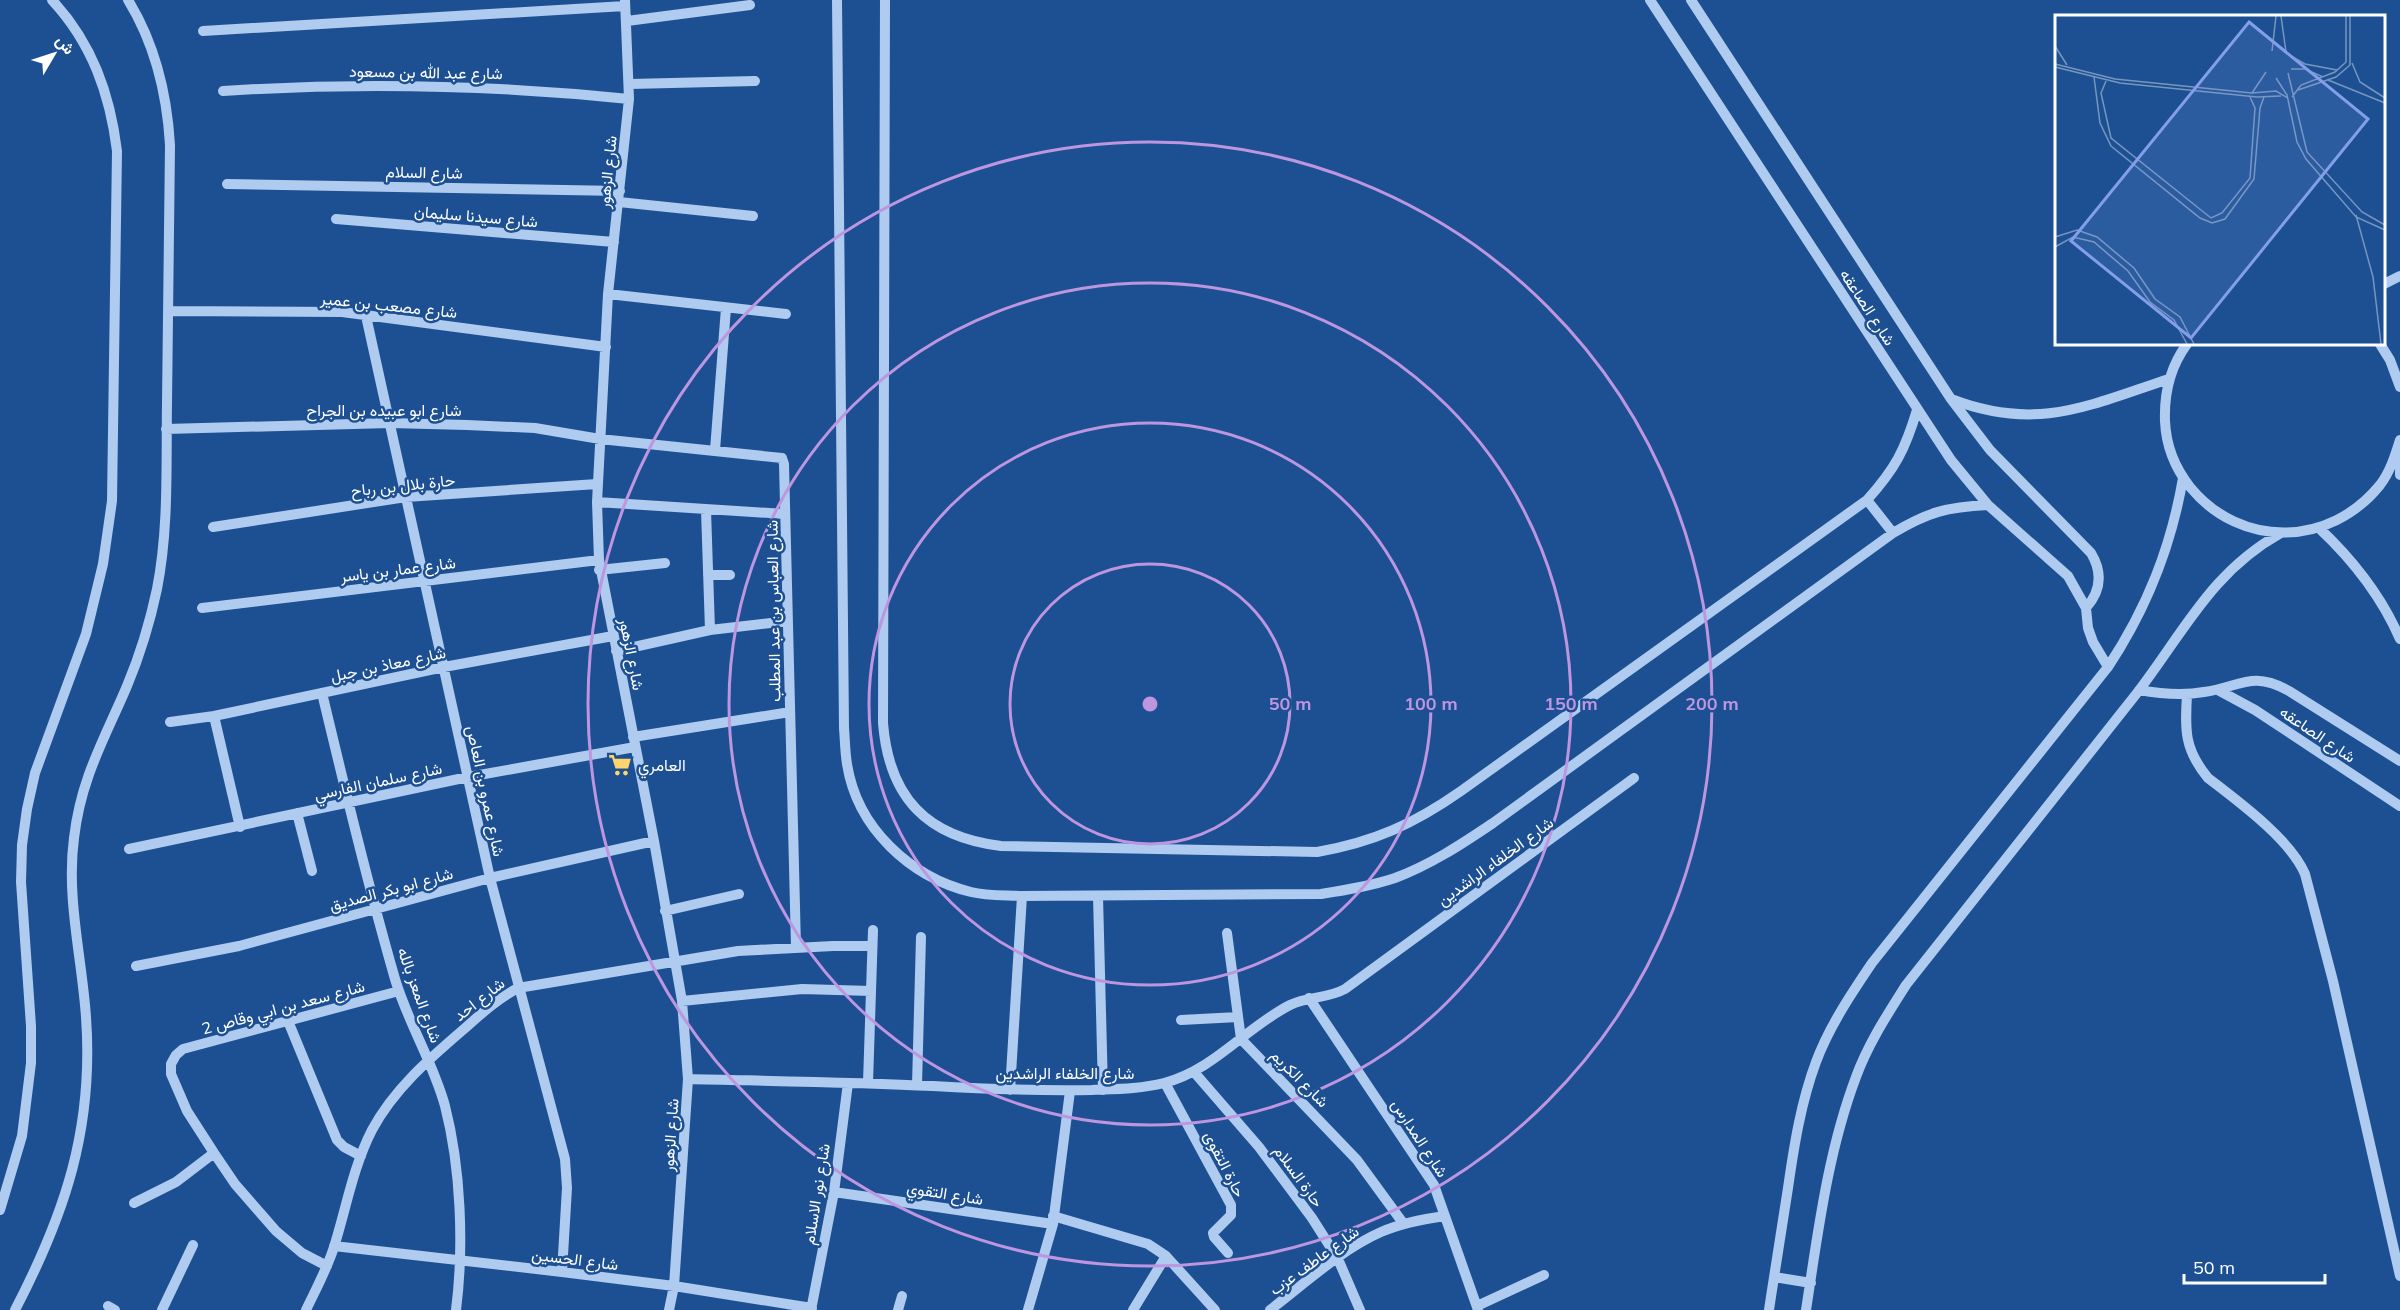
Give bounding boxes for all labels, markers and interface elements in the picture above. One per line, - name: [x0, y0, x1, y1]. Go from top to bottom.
- inset map: [2055, 15, 2385, 345]
- north arrow: [24, 24, 84, 84]
- text: ش: [52, 31, 79, 58]
- street label: شارع عبد الله بن مسعود: [349, 61, 503, 85]
- street label: شارع الزهور: [593, 134, 623, 211]
- street label: شارع السلام: [385, 161, 463, 185]
- street label: شارع سيدنا سليمان: [413, 201, 539, 233]
- street label: شارع الصاعقه: [1834, 265, 1900, 350]
- street label: شارع مصعب بن عمير: [318, 288, 458, 324]
- street label: شارع ابو عبيده بن الجراح: [306, 400, 462, 422]
- street label: حارة بلال بن رباح: [350, 470, 457, 502]
- street label: شارع العباس بن عبد المطلب: [761, 520, 787, 702]
- street label: شارع عمار بن ياسر: [338, 552, 457, 588]
- street label: شارع الزهور: [613, 615, 649, 692]
- street label: شارع معاذ بن جبل: [328, 642, 448, 688]
- text: 50 m: [1269, 692, 1311, 715]
- text: 100 m: [1404, 692, 1458, 715]
- text: 150 m: [1544, 692, 1598, 715]
- text: 200 m: [1685, 692, 1739, 715]
- centre of rings: [1140, 694, 1160, 714]
- street label: شارع الصاعقه: [2275, 701, 2360, 768]
- street label: شارع عمرو بن العاص: [460, 724, 510, 859]
- supermarket icon: العامري: [607, 752, 633, 778]
- place label: العامري: [638, 755, 686, 779]
- street label: شارع سلمان الفارسي: [312, 758, 445, 808]
- street label: شارع الخلفاء الراشدين: [1433, 812, 1558, 911]
- street label: شارع ابو بكر الصديق: [327, 863, 456, 917]
- street label: شارع المعز بالله: [392, 944, 447, 1046]
- street label: شارع احد: [449, 973, 510, 1027]
- street label: شارع سعد بن ابي وقاص 2: [199, 976, 368, 1042]
- street label: شارع الكريم: [1265, 1045, 1333, 1113]
- street label: شارع الخلفاء الراشدين: [996, 1063, 1134, 1085]
- street label: شارع المدارس: [1386, 1095, 1453, 1182]
- street label: شارع الزهور: [657, 1098, 685, 1173]
- street label: حارة التقوى: [1199, 1128, 1250, 1201]
- street label: حارة السلام: [1269, 1141, 1328, 1212]
- street label: شارع نور الاسلام: [798, 1142, 836, 1246]
- street label: شارع التقوي: [905, 1177, 985, 1213]
- street label: شارع عاطف عزب: [1265, 1221, 1364, 1301]
- street label: شارع الحسين: [530, 1244, 619, 1276]
- scale bar: [2184, 1247, 2325, 1285]
- text: 50 m: [2193, 1256, 2235, 1279]

